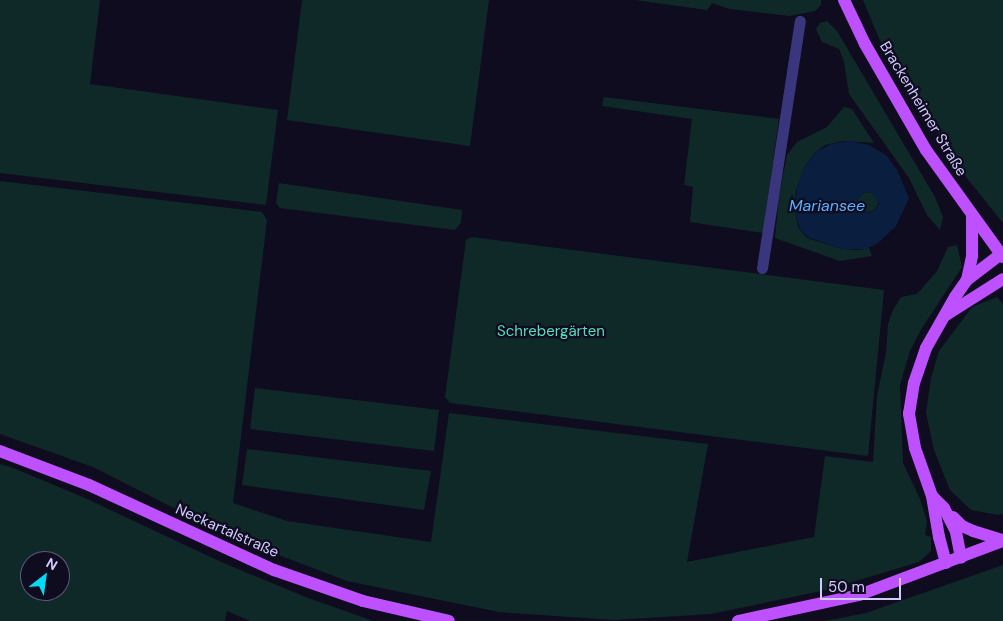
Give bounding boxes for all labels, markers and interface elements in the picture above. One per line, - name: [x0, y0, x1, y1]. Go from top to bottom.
- street label: Brackenheimer Straße: [876, 38, 970, 180]
- water label: Mariansee: [789, 196, 865, 216]
- park label: Schrebergärten: [497, 323, 605, 341]
- street label: Neckartalstraße: [173, 500, 281, 562]
- north arrow: [20, 551, 70, 601]
- text: N: [43, 554, 61, 574]
- scale bar: [823, 568, 904, 600]
- text: 50 m: [828, 577, 865, 597]

